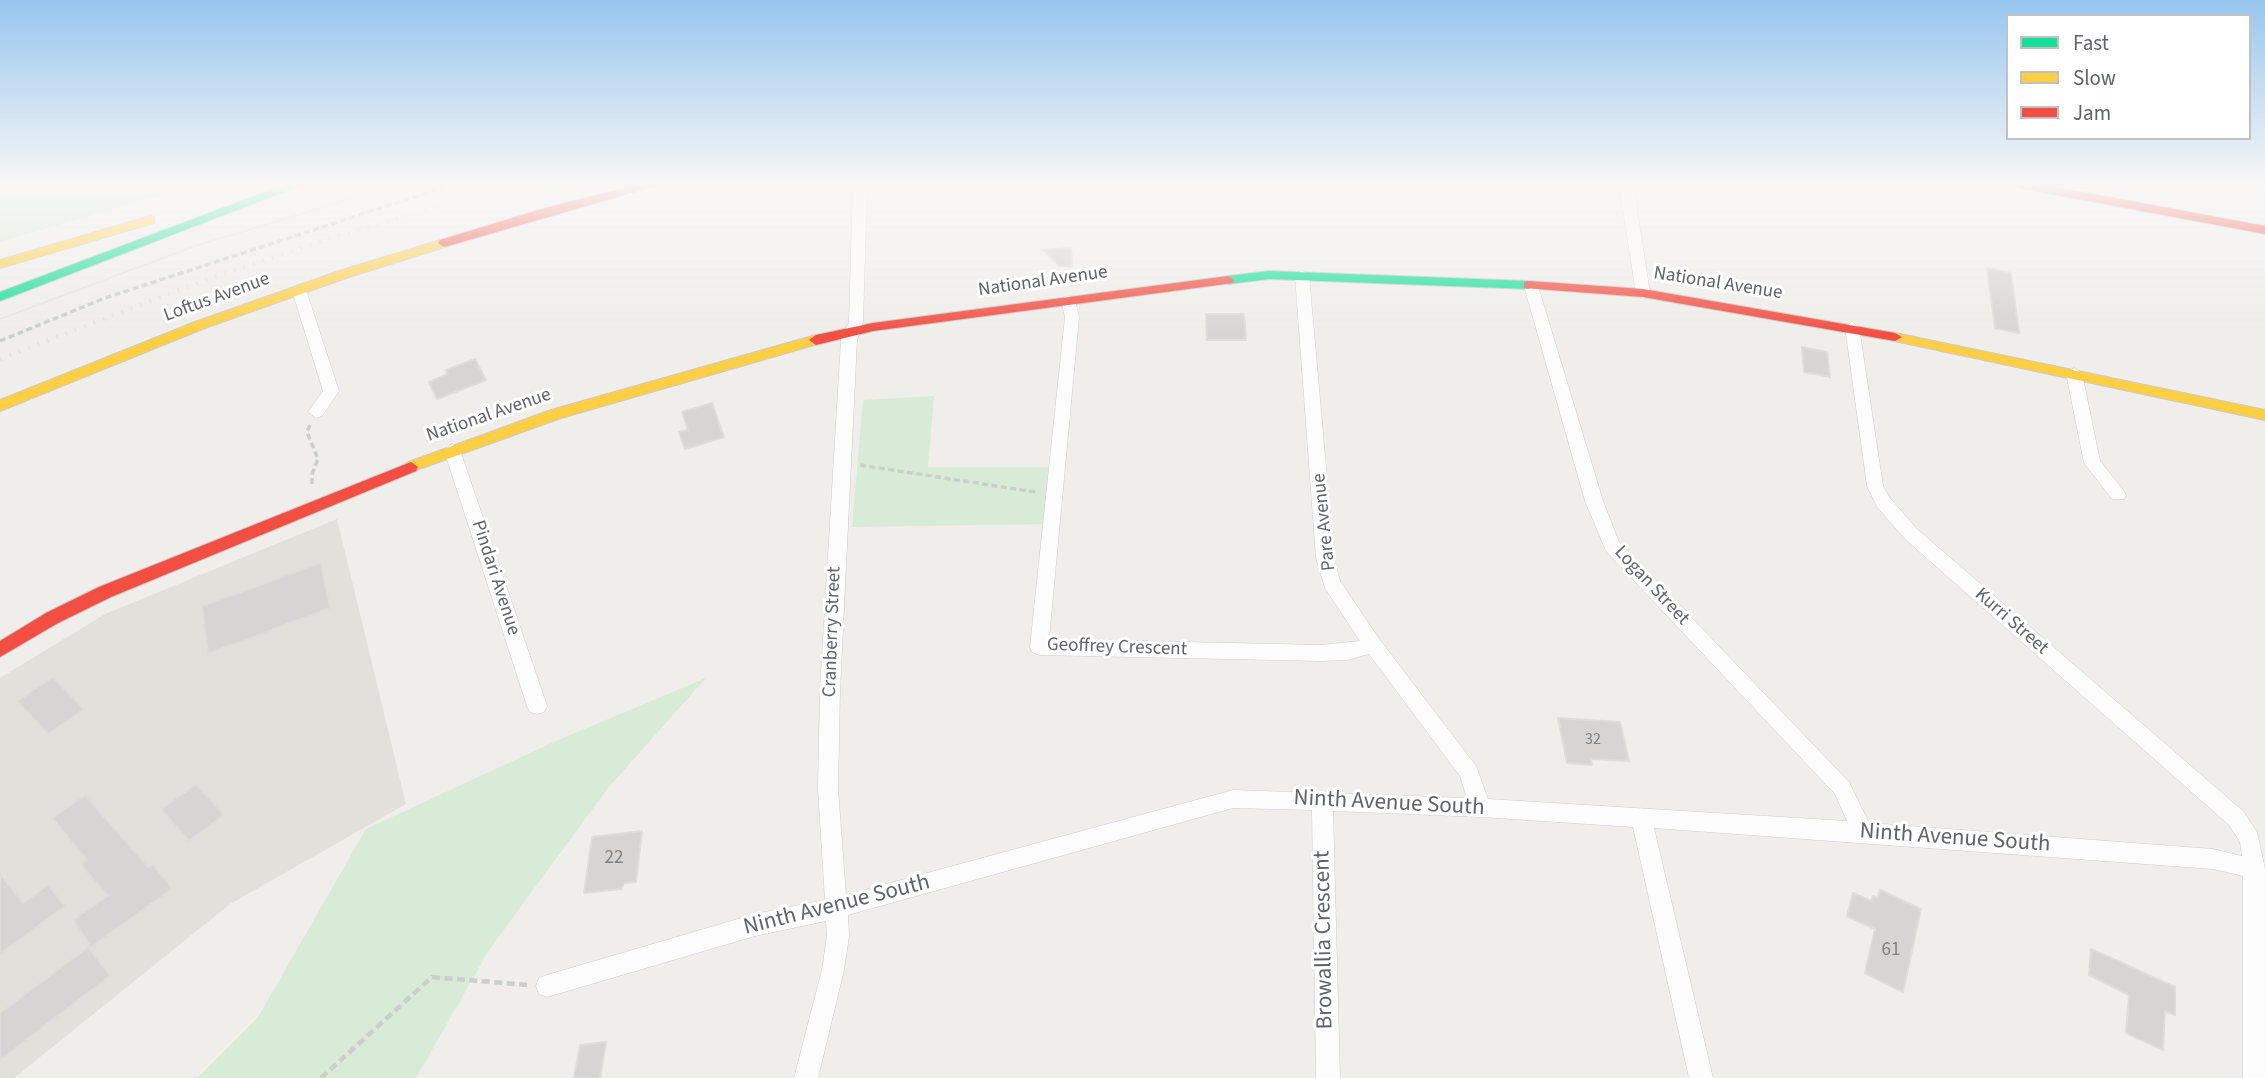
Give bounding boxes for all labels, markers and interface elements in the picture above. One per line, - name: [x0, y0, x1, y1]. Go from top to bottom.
- legend: [2006, 14, 2251, 140]
- text: Fast: [2073, 28, 2109, 58]
- text: Slow: [2073, 63, 2116, 93]
- text: Jam: [2073, 98, 2111, 128]
- street label: National Avenue: [977, 262, 1109, 302]
- street label: National Avenue: [1652, 263, 1784, 305]
- street label: Loftus Avenue: [161, 268, 273, 328]
- street label: National Avenue: [424, 384, 554, 448]
- street label: Pare Avenue: [1309, 472, 1341, 572]
- street label: Pindari Avenue: [466, 518, 524, 638]
- street label: Logan Street: [1609, 542, 1693, 630]
- street label: Cranberry Street: [819, 566, 847, 698]
- street label: Kurri Street: [1969, 584, 2053, 660]
- street label: Geoffrey Crescent: [1047, 634, 1187, 662]
- house number: 32: [1585, 730, 1601, 750]
- street label: Ninth Avenue South: [1293, 785, 1485, 823]
- street label: Ninth Avenue South: [1859, 819, 2051, 859]
- house number: 22: [605, 848, 623, 870]
- street label: Browallia Crescent: [1310, 850, 1340, 1030]
- street label: Ninth Avenue South: [741, 870, 933, 942]
- house number: 61: [1882, 940, 1900, 962]

